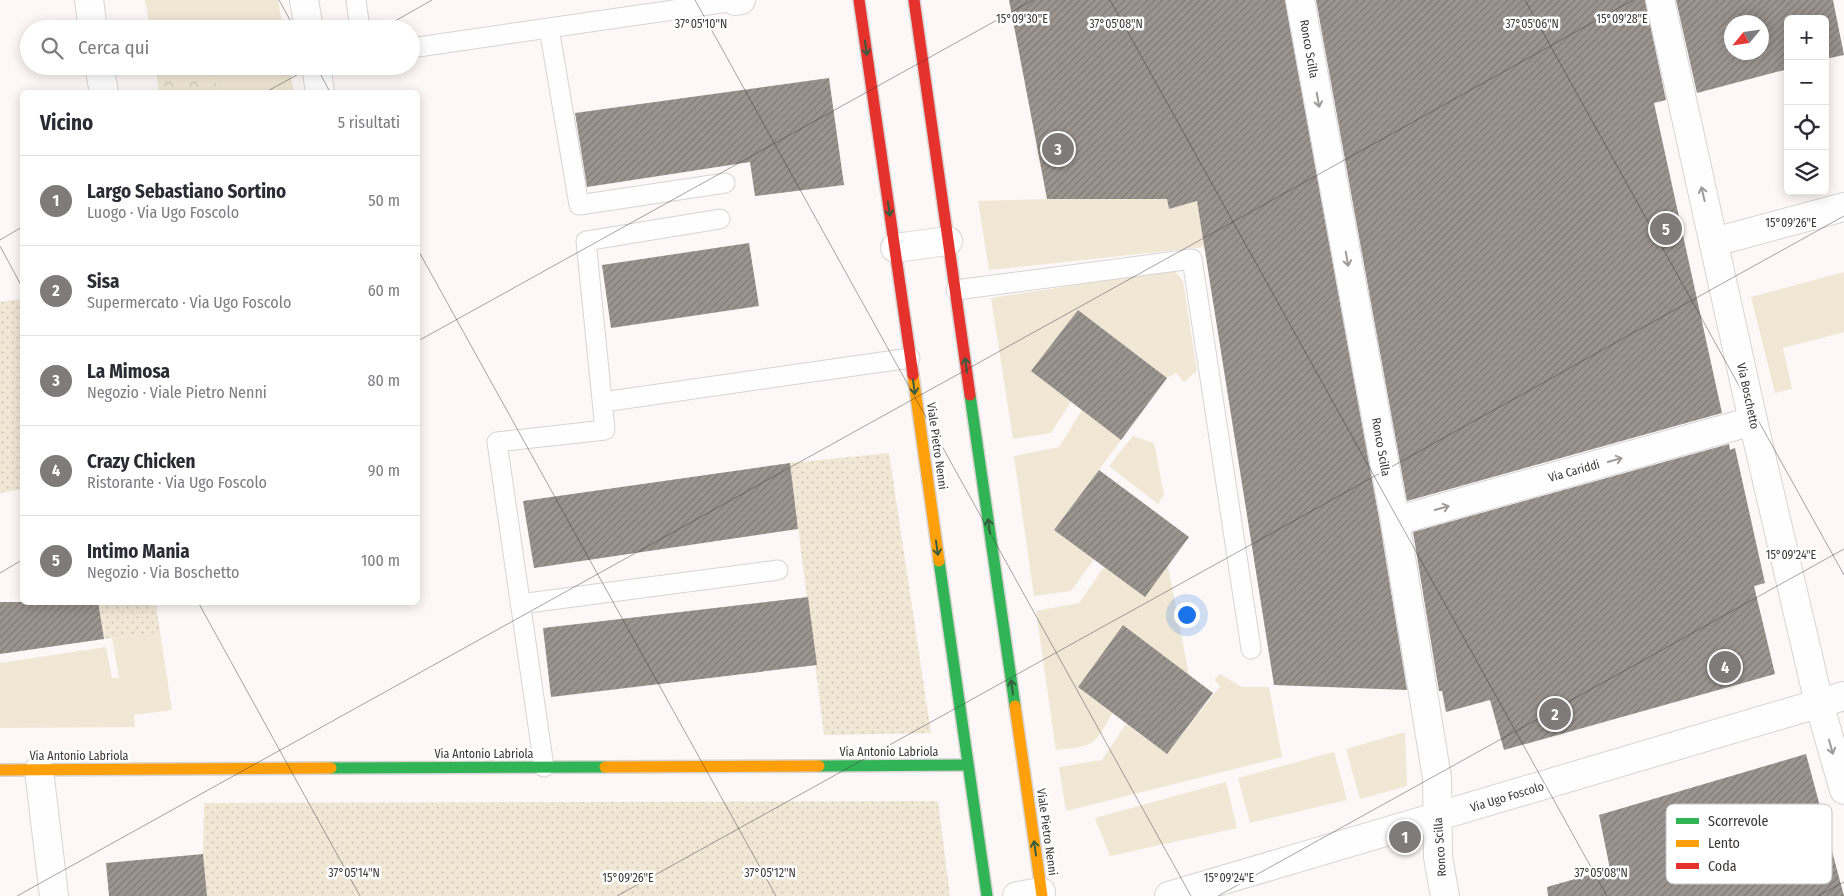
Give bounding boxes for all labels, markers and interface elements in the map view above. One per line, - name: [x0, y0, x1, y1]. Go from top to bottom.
- text: 15°09'30"E: [996, 12, 1048, 26]
- text: 15°09'28"E: [1596, 12, 1648, 26]
- north arrow: [1724, 15, 1769, 60]
- map controls: [1784, 15, 1829, 195]
- button: +: [1784, 15, 1829, 60]
- text: 37°05'10"N: [675, 17, 727, 31]
- text: 37°05'08"N: [1089, 17, 1143, 31]
- text: 37°05'06"N: [1505, 17, 1559, 31]
- street label: Ronco Scilla: [1297, 19, 1321, 80]
- search box: [20, 20, 420, 75]
- icon: search: [38, 34, 66, 62]
- text: Cerca qui: [78, 36, 149, 59]
- one-way arrow: [861, 40, 871, 56]
- button: −: [1784, 60, 1829, 105]
- one-way arrow: [1314, 91, 1324, 107]
- button: locate: [1784, 105, 1829, 150]
- text: Vicino: [40, 110, 93, 136]
- text: 5 risultati: [338, 113, 400, 132]
- pin: 3: [1042, 130, 1074, 168]
- button: layers: [1784, 150, 1829, 195]
- text: Largo Sebastiano Sortino: [87, 180, 286, 203]
- one-way arrow: [1698, 187, 1708, 203]
- text: 1: [53, 191, 59, 210]
- text: 50 m: [368, 191, 400, 210]
- one-way arrow: [884, 201, 894, 217]
- text: Luogo · Via Ugo Foscolo: [87, 203, 239, 222]
- pin: 5: [1650, 210, 1682, 248]
- text: 15°09'26"E: [1765, 216, 1817, 230]
- one-way arrow: [1343, 251, 1353, 267]
- text: Sisa: [87, 270, 119, 293]
- text: 2: [52, 281, 60, 300]
- text: 60 m: [368, 281, 400, 300]
- text: Supermercato · Via Ugo Foscolo: [87, 293, 291, 312]
- one-way arrow: [961, 357, 971, 373]
- text: La Mimosa: [87, 360, 170, 383]
- street label: Via Boschetto: [1734, 362, 1762, 430]
- text: 3: [52, 371, 60, 390]
- text: 80 m: [368, 371, 400, 390]
- one-way arrow: [910, 379, 920, 395]
- text: Negozio · Viale Pietro Nenni: [87, 383, 267, 402]
- street label: Viale Pietro Nenni: [924, 402, 950, 490]
- street label: Ronco Scilla: [1369, 417, 1393, 478]
- text: Crazy Chicken: [87, 450, 195, 473]
- one-way arrow: [1607, 454, 1623, 464]
- street label: Via Cariddi: [1547, 457, 1601, 485]
- text: 4: [52, 461, 60, 480]
- text: 90 m: [368, 461, 400, 480]
- text: Ristorante · Via Ugo Foscolo: [87, 473, 267, 492]
- one-way arrow: [1433, 503, 1449, 513]
- one-way arrow: [984, 518, 994, 534]
- text: Intimo Mania: [87, 540, 190, 563]
- one-way arrow: [933, 540, 943, 556]
- text: 15°09'24"E: [1766, 548, 1817, 562]
- text: 5: [52, 551, 60, 570]
- text: 100 m: [361, 551, 400, 570]
- text: Negozio · Via Boschetto: [87, 563, 239, 582]
- your location: [1174, 602, 1200, 628]
- pin: 4: [1709, 648, 1741, 686]
- one-way arrow: [1007, 679, 1017, 695]
- pin: 2: [1539, 695, 1571, 733]
- one-way arrow: [1827, 738, 1837, 754]
- street label: Via Antonio Labriola: [839, 745, 939, 759]
- street label: Via Antonio Labriola: [434, 747, 534, 761]
- street label: Via Antonio Labriola: [29, 749, 129, 763]
- street label: Via Ugo Foscolo: [1468, 779, 1546, 815]
- street label: Viale Pietro Nenni: [1034, 788, 1060, 876]
- legend: [1666, 804, 1832, 884]
- text: Scorrevole: [1708, 813, 1768, 830]
- street label: Ronco Scilla: [1431, 817, 1449, 877]
- pin: 1: [1389, 818, 1421, 856]
- text: Lento: [1708, 835, 1740, 852]
- one-way arrow: [1030, 840, 1040, 856]
- text: Coda: [1708, 858, 1737, 875]
- text: 37°05'14"N: [328, 866, 380, 880]
- text: 37°05'12"N: [744, 866, 796, 880]
- text: 37°05'08"N: [1574, 866, 1628, 880]
- text: 15°09'26"E: [602, 871, 654, 885]
- text: 15°09'24"E: [1204, 871, 1255, 885]

